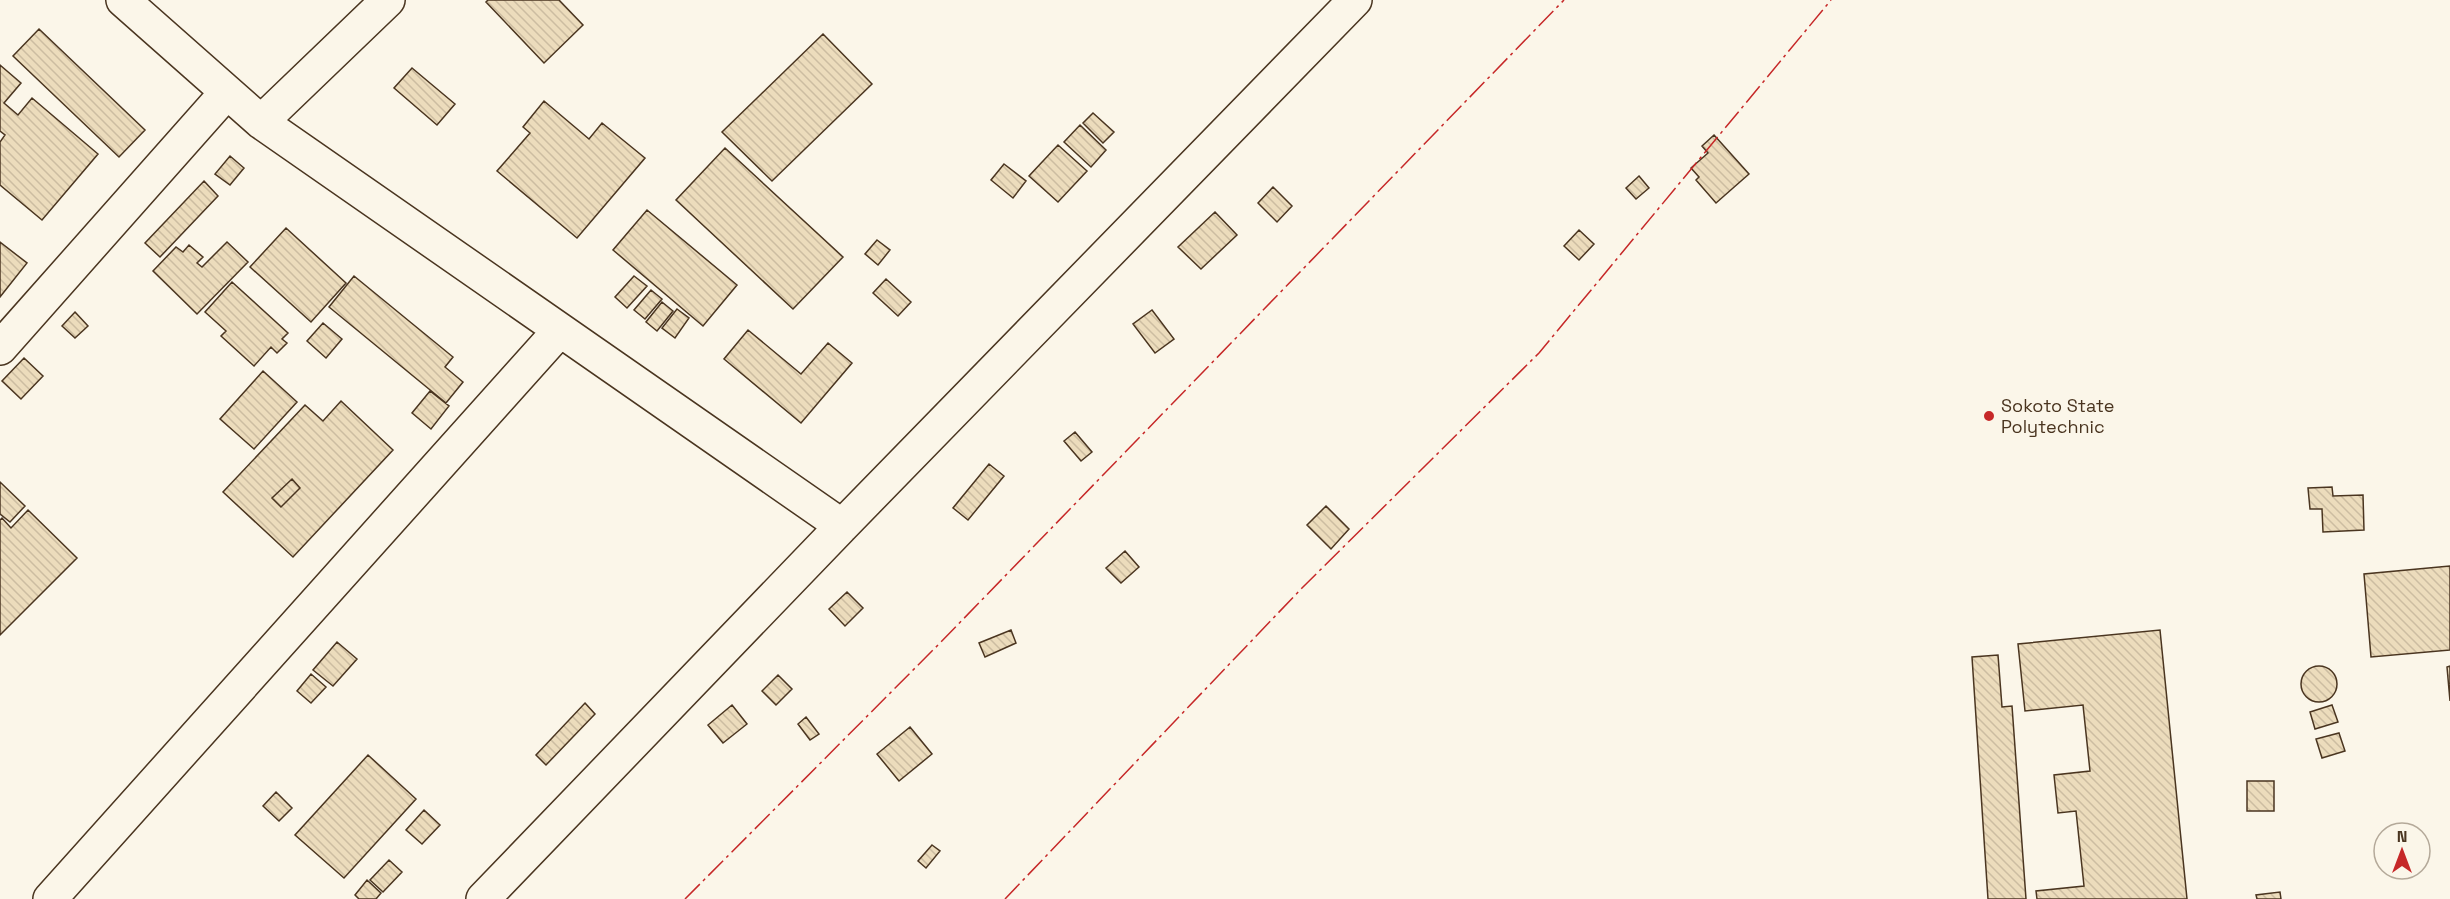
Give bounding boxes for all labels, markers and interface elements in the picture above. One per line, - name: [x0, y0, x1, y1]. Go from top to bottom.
- place label: Sokoto State Polytechnic: [2001, 394, 2114, 438]
- marker: Sokoto State Polytechnic: [1982, 409, 1996, 423]
- north arrow: [2372, 821, 2432, 881]
- text: N: [2397, 826, 2407, 847]

